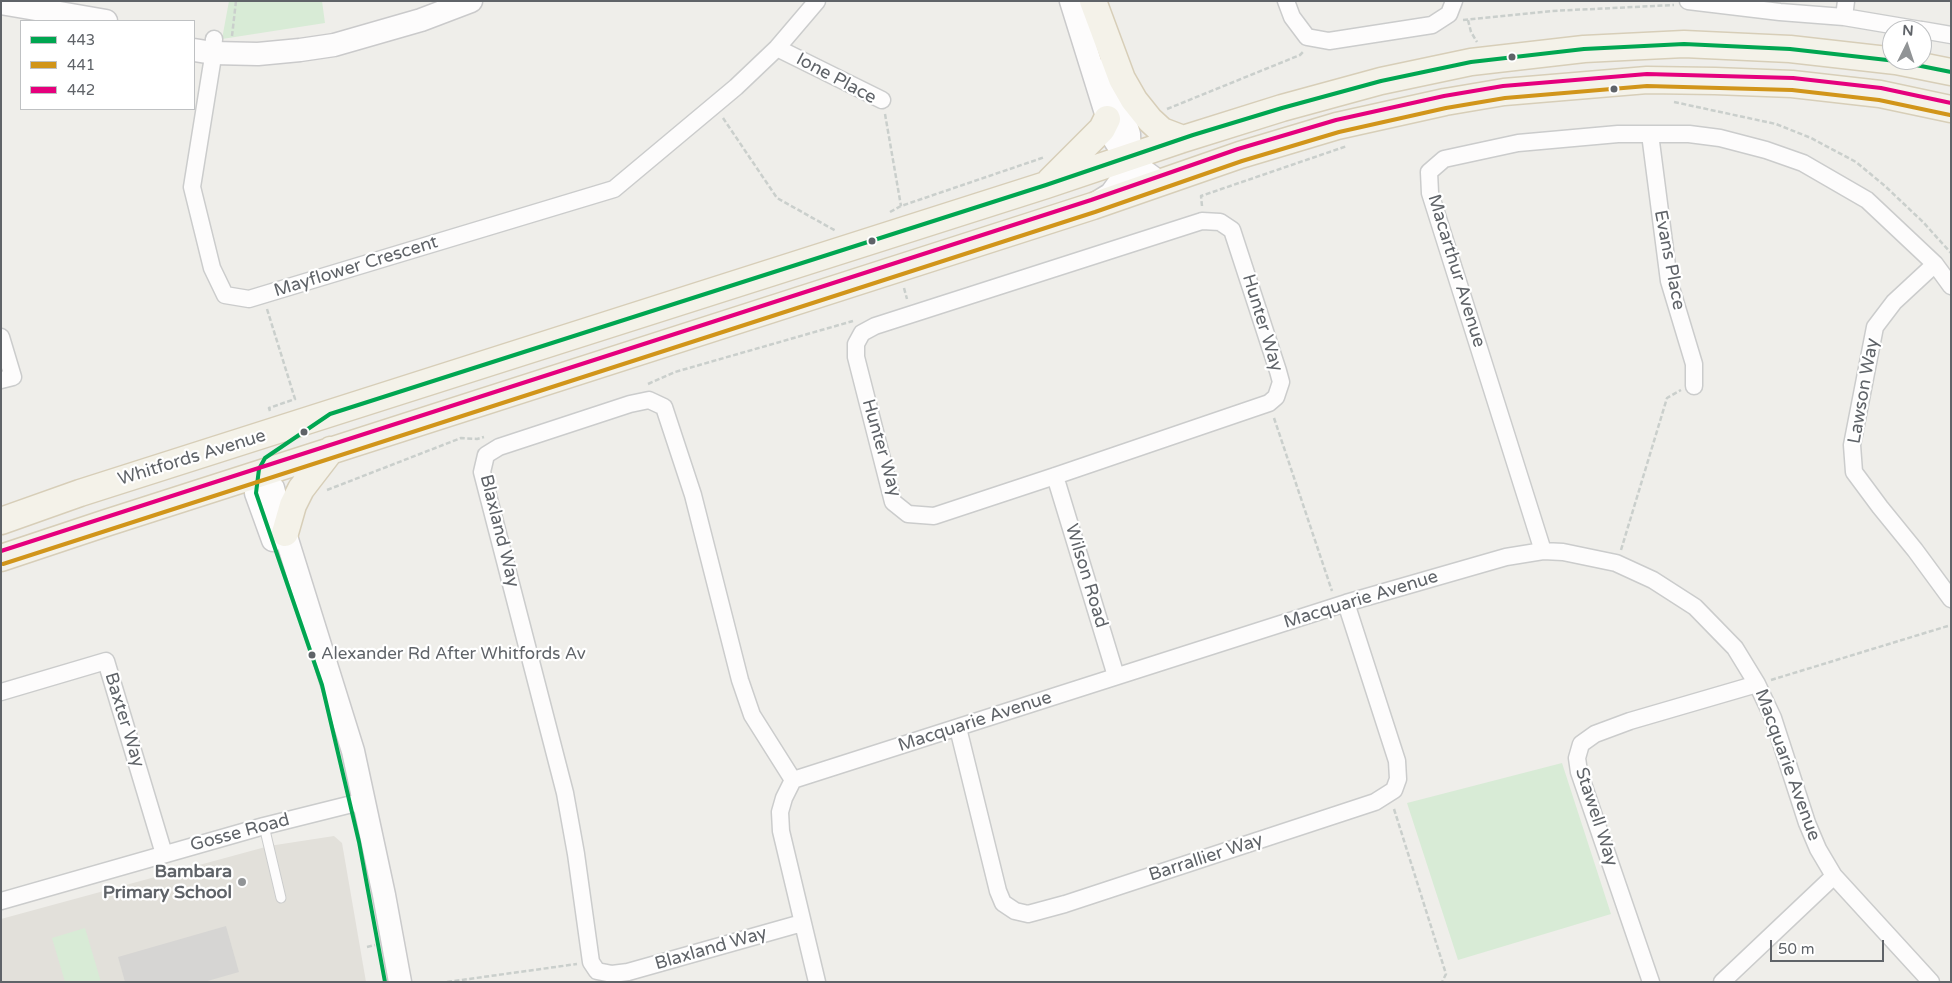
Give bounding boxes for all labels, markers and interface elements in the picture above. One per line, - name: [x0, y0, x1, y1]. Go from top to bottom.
- legend: [20, 20, 195, 110]
- north arrow: [1882, 20, 1932, 70]
- text: N: [1902, 22, 1914, 39]
- text: 443: [67, 31, 95, 49]
- street label: Ione Place: [792, 49, 880, 109]
- unlabelled marker: [1507, 52, 1517, 62]
- text: 441: [67, 56, 95, 74]
- text: 442: [67, 81, 95, 99]
- unlabelled marker: [1609, 84, 1619, 94]
- street label: Macarthur Avenue: [1422, 192, 1490, 350]
- street label: Evans Place: [1649, 208, 1689, 312]
- street label: Mayflower Crescent: [271, 232, 441, 302]
- unlabelled marker: [867, 236, 877, 246]
- street label: Hunter Way: [1237, 272, 1287, 374]
- street label: Lawson Way: [1844, 336, 1884, 446]
- street label: Hunter Way: [857, 397, 905, 499]
- street label: Whitfords Avenue: [115, 425, 269, 491]
- unlabelled marker: [299, 427, 309, 437]
- street label: Blaxland Way: [475, 472, 523, 590]
- street label: Wilson Road: [1060, 521, 1112, 631]
- street label: Macquarie Avenue: [1281, 566, 1441, 634]
- place label: Alexander Rd After Whitfords Av: [321, 645, 586, 665]
- marker: Alexander Rd After Whitfords Av: [307, 650, 317, 660]
- street label: Baxter Way: [99, 670, 149, 770]
- street label: Macquarie Avenue: [1749, 686, 1825, 844]
- street label: Macquarie Avenue: [896, 687, 1054, 757]
- street label: Stawell Way: [1570, 765, 1622, 869]
- street label: Gosse Road: [188, 809, 292, 857]
- street label: Barrallier Way: [1146, 829, 1266, 887]
- place label: Bambara Primary School: [103, 861, 232, 904]
- marker: Bambara Primary School: [236, 876, 248, 888]
- street label: Blaxland Way: [653, 923, 769, 975]
- scale bar: [1772, 930, 1886, 962]
- text: 50 m: [1778, 940, 1815, 958]

